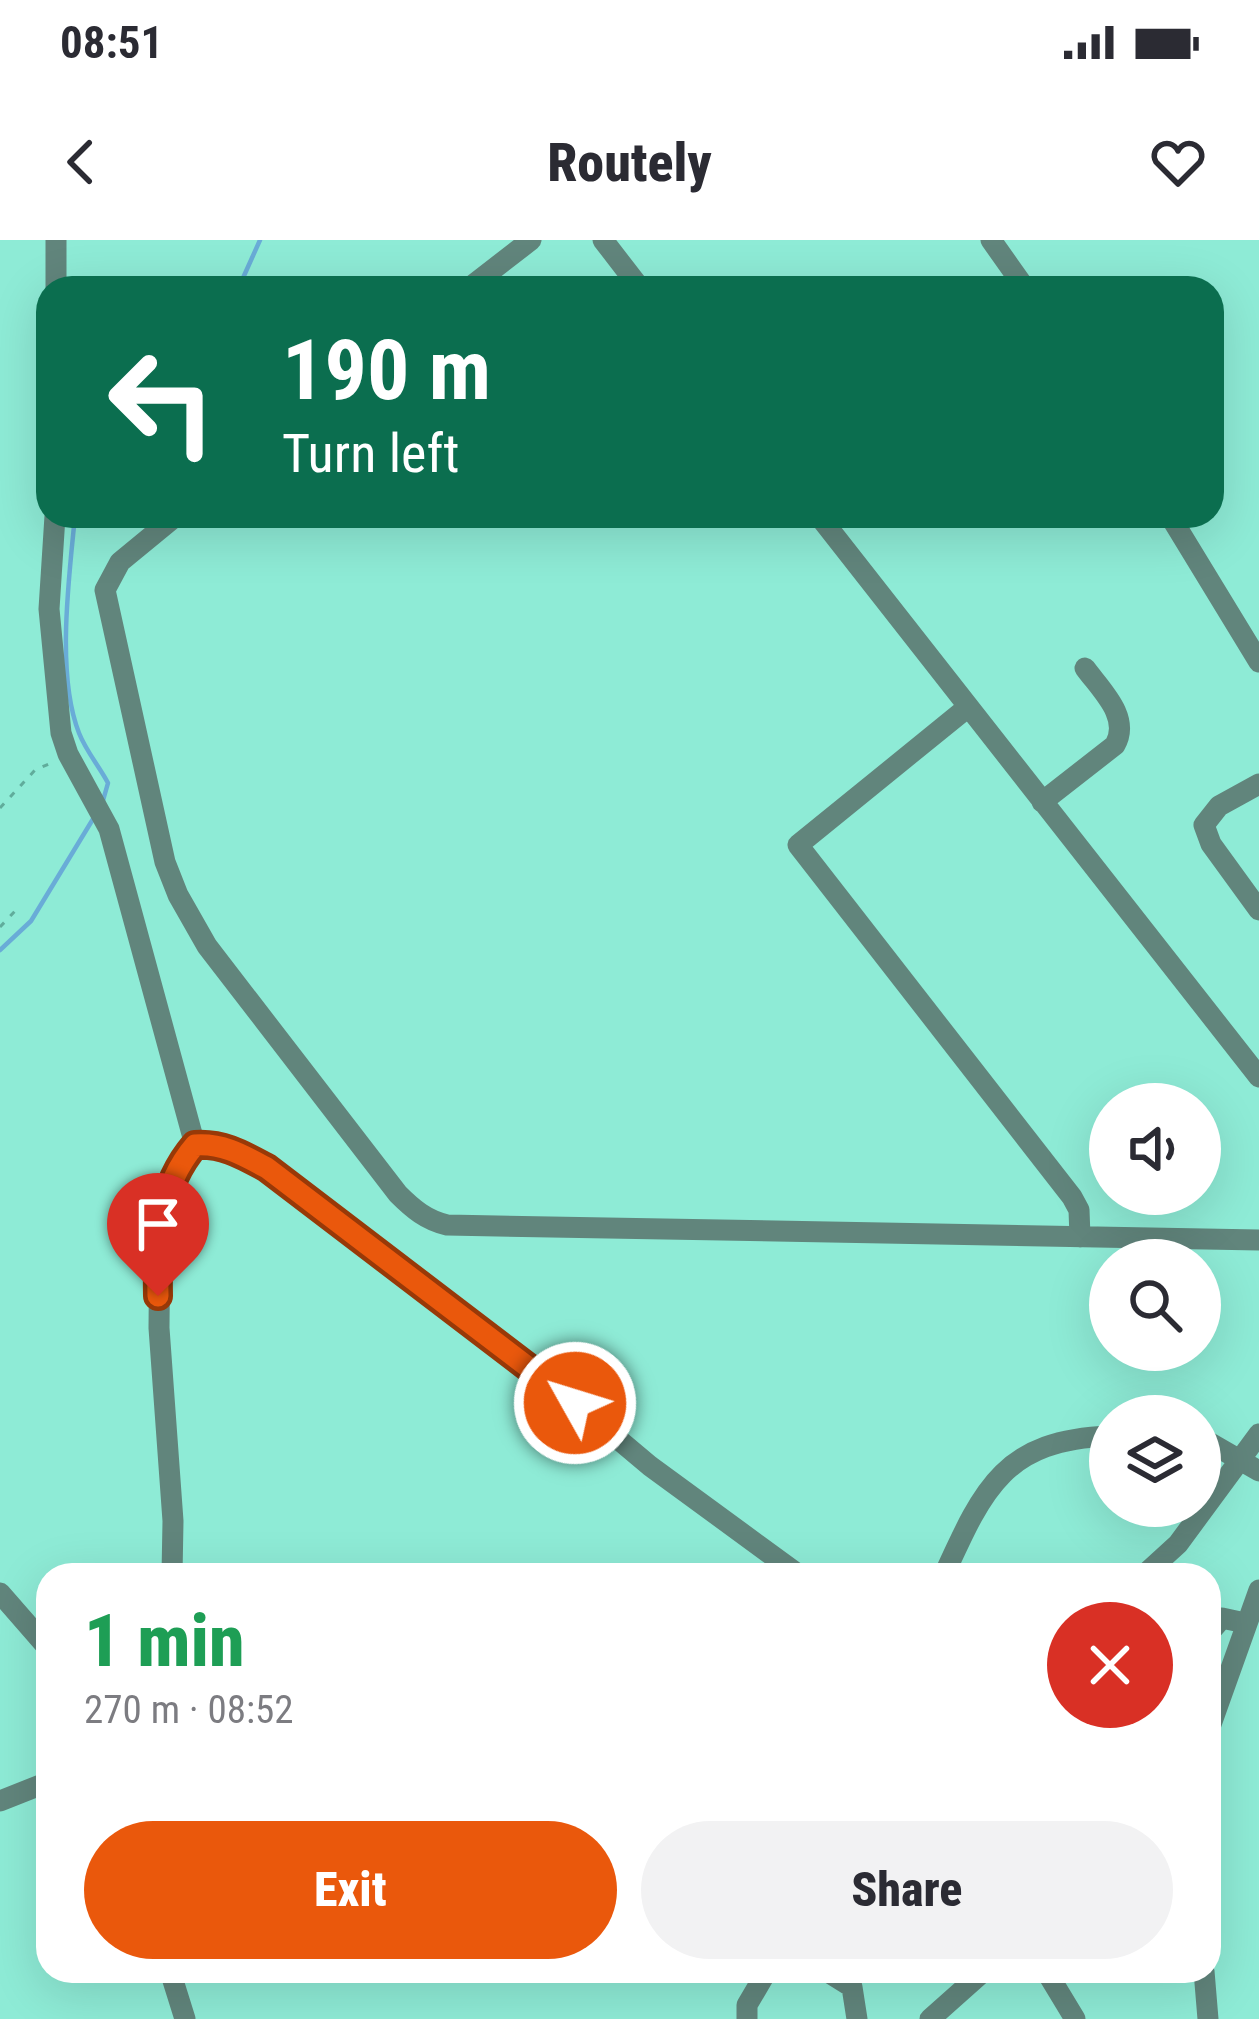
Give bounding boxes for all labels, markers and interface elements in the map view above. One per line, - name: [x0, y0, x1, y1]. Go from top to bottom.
- text: 08:51: [60, 16, 163, 69]
- icon: back: [48, 129, 114, 195]
- icon: heart: [1145, 129, 1211, 195]
- text: Routely: [547, 131, 712, 194]
- text: 190 m: [282, 321, 491, 420]
- icon: left: [84, 324, 240, 480]
- text: Turn left: [282, 422, 459, 485]
- map controls: [1089, 1083, 1221, 1527]
- button: sound: [1089, 1083, 1221, 1215]
- pin: [107, 1173, 209, 1296]
- icon: arrive: [125, 1191, 191, 1257]
- button: search: [1089, 1239, 1221, 1371]
- position arrow: [512, 1340, 638, 1466]
- button: layers: [1089, 1395, 1221, 1527]
- text: 1 min: [84, 1599, 245, 1684]
- button: close: [1047, 1602, 1173, 1728]
- text: 270 m · 08:52: [84, 1687, 294, 1733]
- button: Exit: [84, 1821, 617, 1959]
- button: Share: [641, 1821, 1173, 1959]

